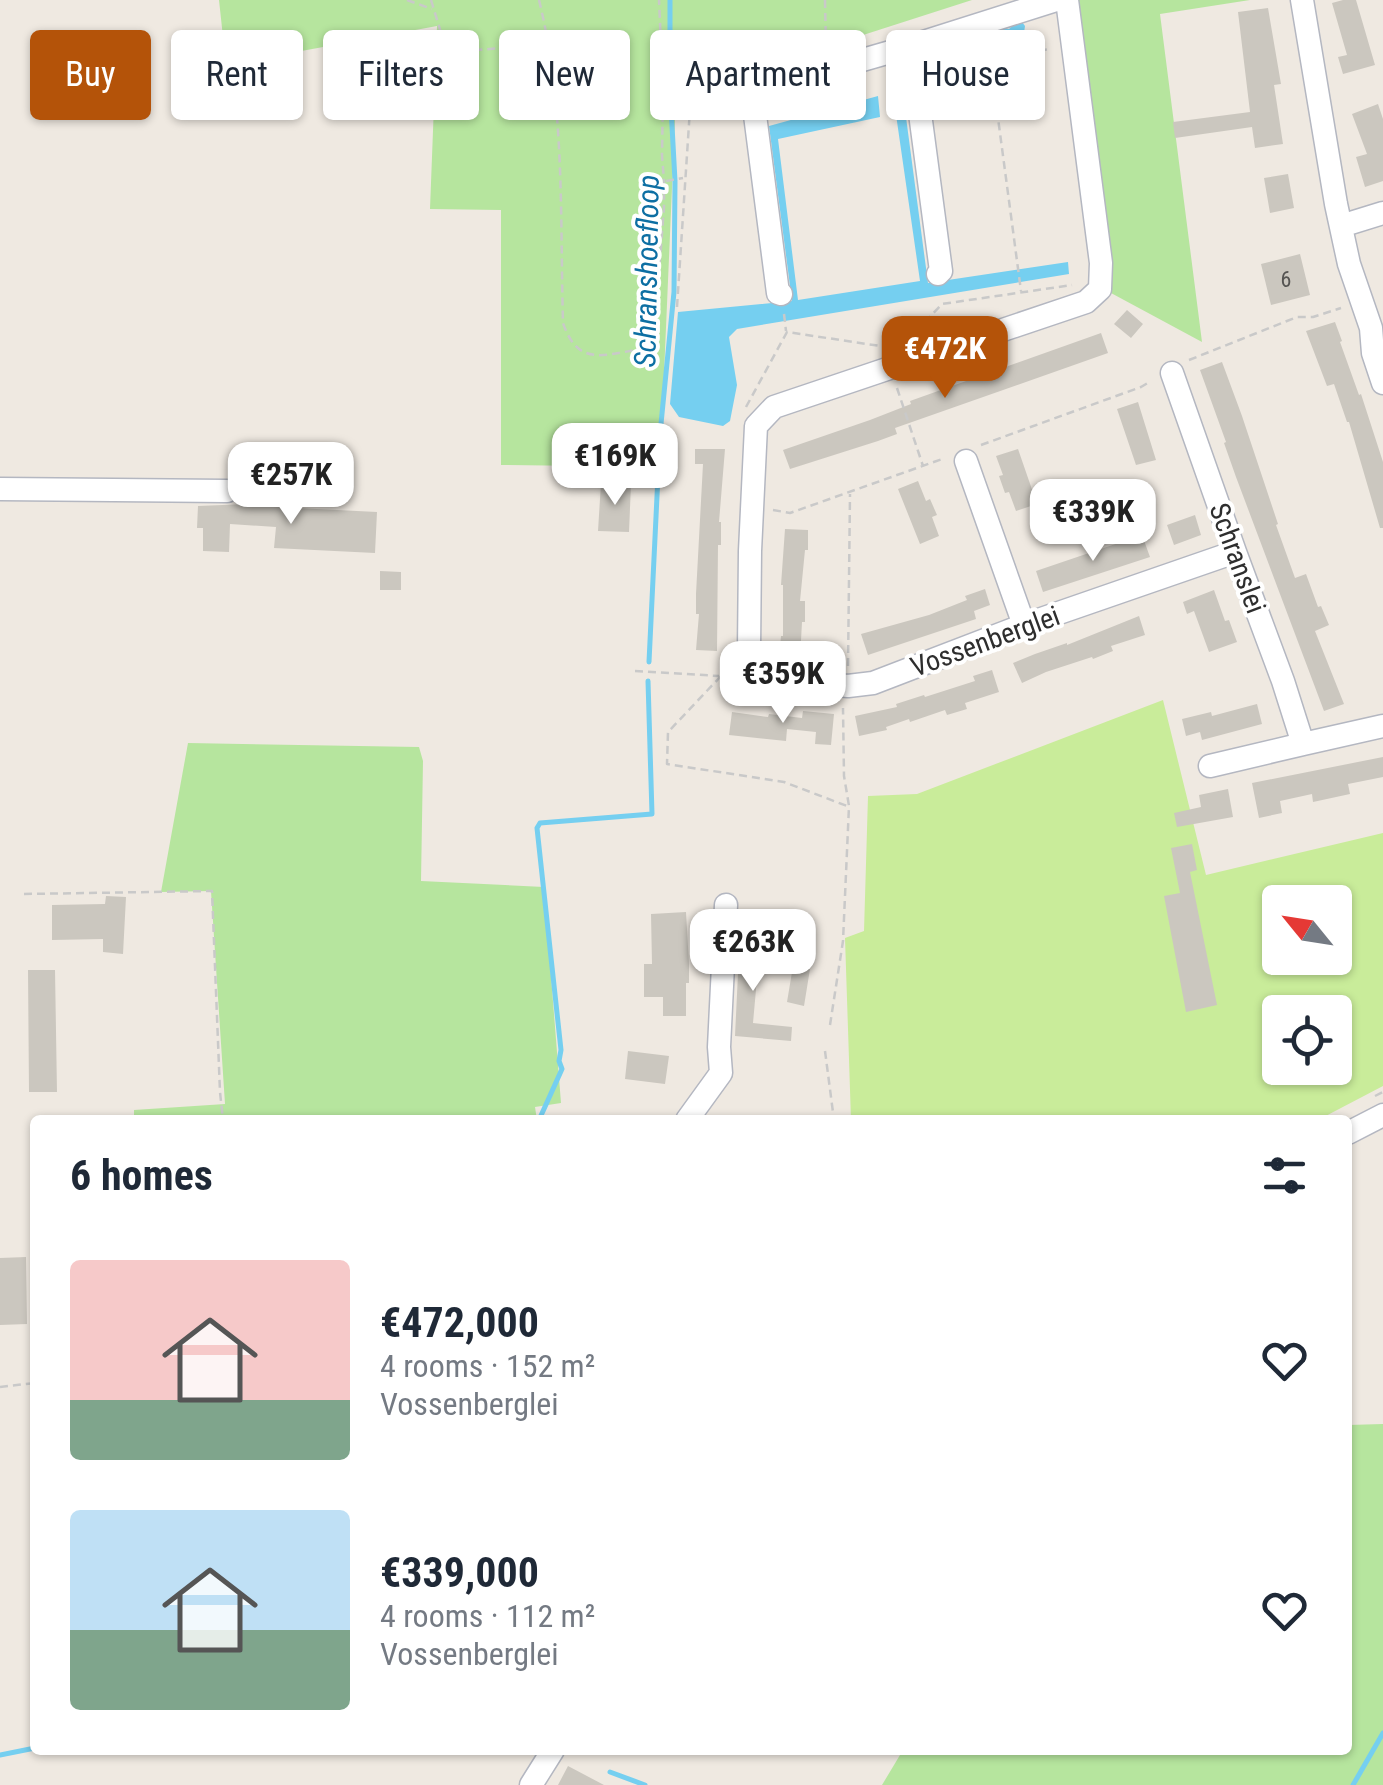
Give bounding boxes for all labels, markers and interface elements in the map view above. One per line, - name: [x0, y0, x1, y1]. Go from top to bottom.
- chip: Buy: [30, 30, 151, 120]
- chip: Rent: [171, 30, 303, 120]
- chip: Filters: [323, 30, 479, 120]
- chip: New: [499, 30, 630, 120]
- chip: Apartment: [650, 30, 866, 120]
- chip: House: [886, 30, 1045, 120]
- water label: Schranshoefloop: [627, 174, 666, 368]
- house number: 6: [1281, 267, 1291, 292]
- pin: €472K: [875, 316, 1015, 401]
- text: €472K: [904, 329, 986, 367]
- pin: €169K: [545, 423, 685, 508]
- text: €169K: [574, 436, 656, 474]
- pin: €257K: [221, 442, 361, 527]
- text: €257K: [250, 455, 332, 493]
- pin: €339K: [1023, 479, 1163, 564]
- text: €339K: [1052, 492, 1134, 530]
- street label: Schranslei: [1202, 499, 1273, 618]
- street label: Vossenberglei: [906, 599, 1064, 684]
- pin: €359K: [713, 641, 853, 726]
- text: €359K: [742, 654, 824, 692]
- north arrow: [1262, 885, 1352, 975]
- map controls: [1262, 885, 1352, 1085]
- pin: €263K: [683, 909, 823, 994]
- text: €263K: [712, 922, 794, 960]
- button: locate: [1262, 995, 1352, 1085]
- icon: filters: [1257, 1148, 1312, 1203]
- text: 6 homes: [70, 1151, 213, 1200]
- text: €472,000: [380, 1298, 539, 1347]
- icon: home: [150, 1300, 270, 1420]
- icon: heart: [1257, 1333, 1312, 1388]
- text: 4 rooms · 152 m²: [380, 1347, 595, 1385]
- text: Vossenberglei: [380, 1385, 559, 1423]
- text: €339,000: [380, 1548, 539, 1597]
- icon: home: [150, 1550, 270, 1670]
- icon: heart: [1257, 1583, 1312, 1638]
- text: 4 rooms · 112 m²: [380, 1597, 595, 1635]
- text: Vossenberglei: [380, 1635, 559, 1673]

